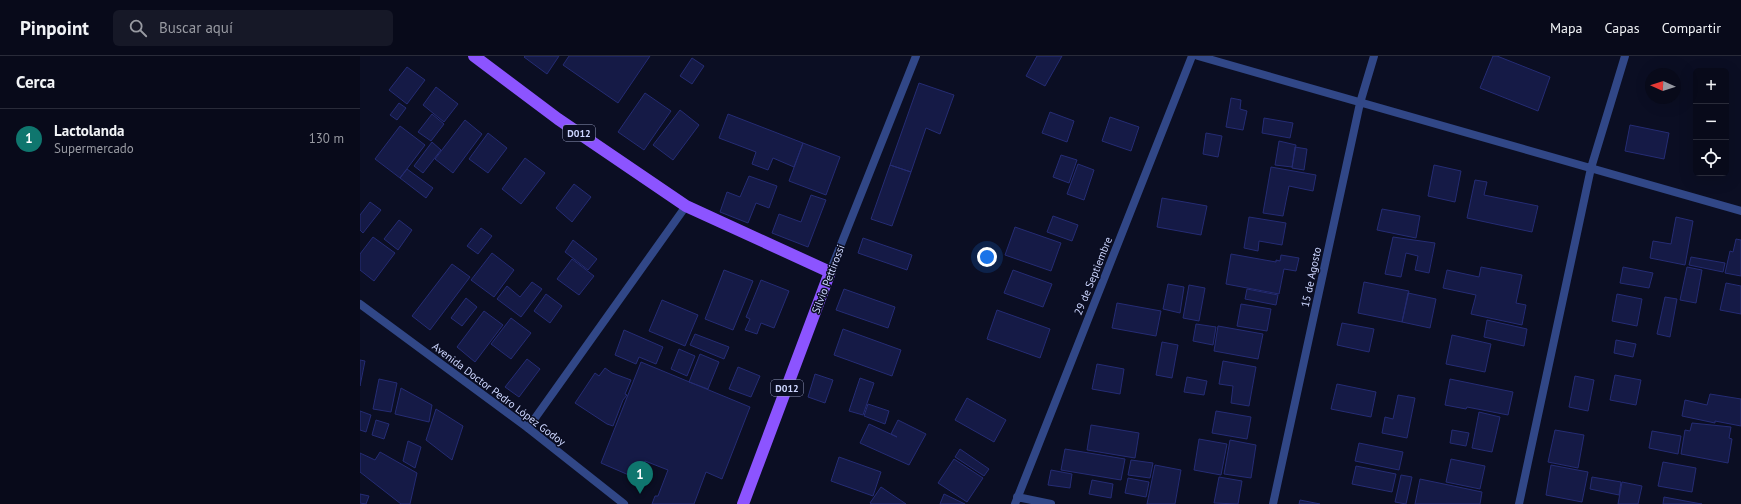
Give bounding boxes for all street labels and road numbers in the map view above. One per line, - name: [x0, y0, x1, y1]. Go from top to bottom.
- road number: D012: [563, 125, 595, 141]
- street label: 29 de Septiembre: [1071, 234, 1115, 317]
- street label: Silvio Pettirossi: [808, 243, 848, 315]
- street label: 15 de Agosto: [1298, 245, 1324, 308]
- street label: Avenida Doctor Pedro López Godoy: [430, 339, 569, 449]
- road number: D012: [771, 380, 803, 396]

